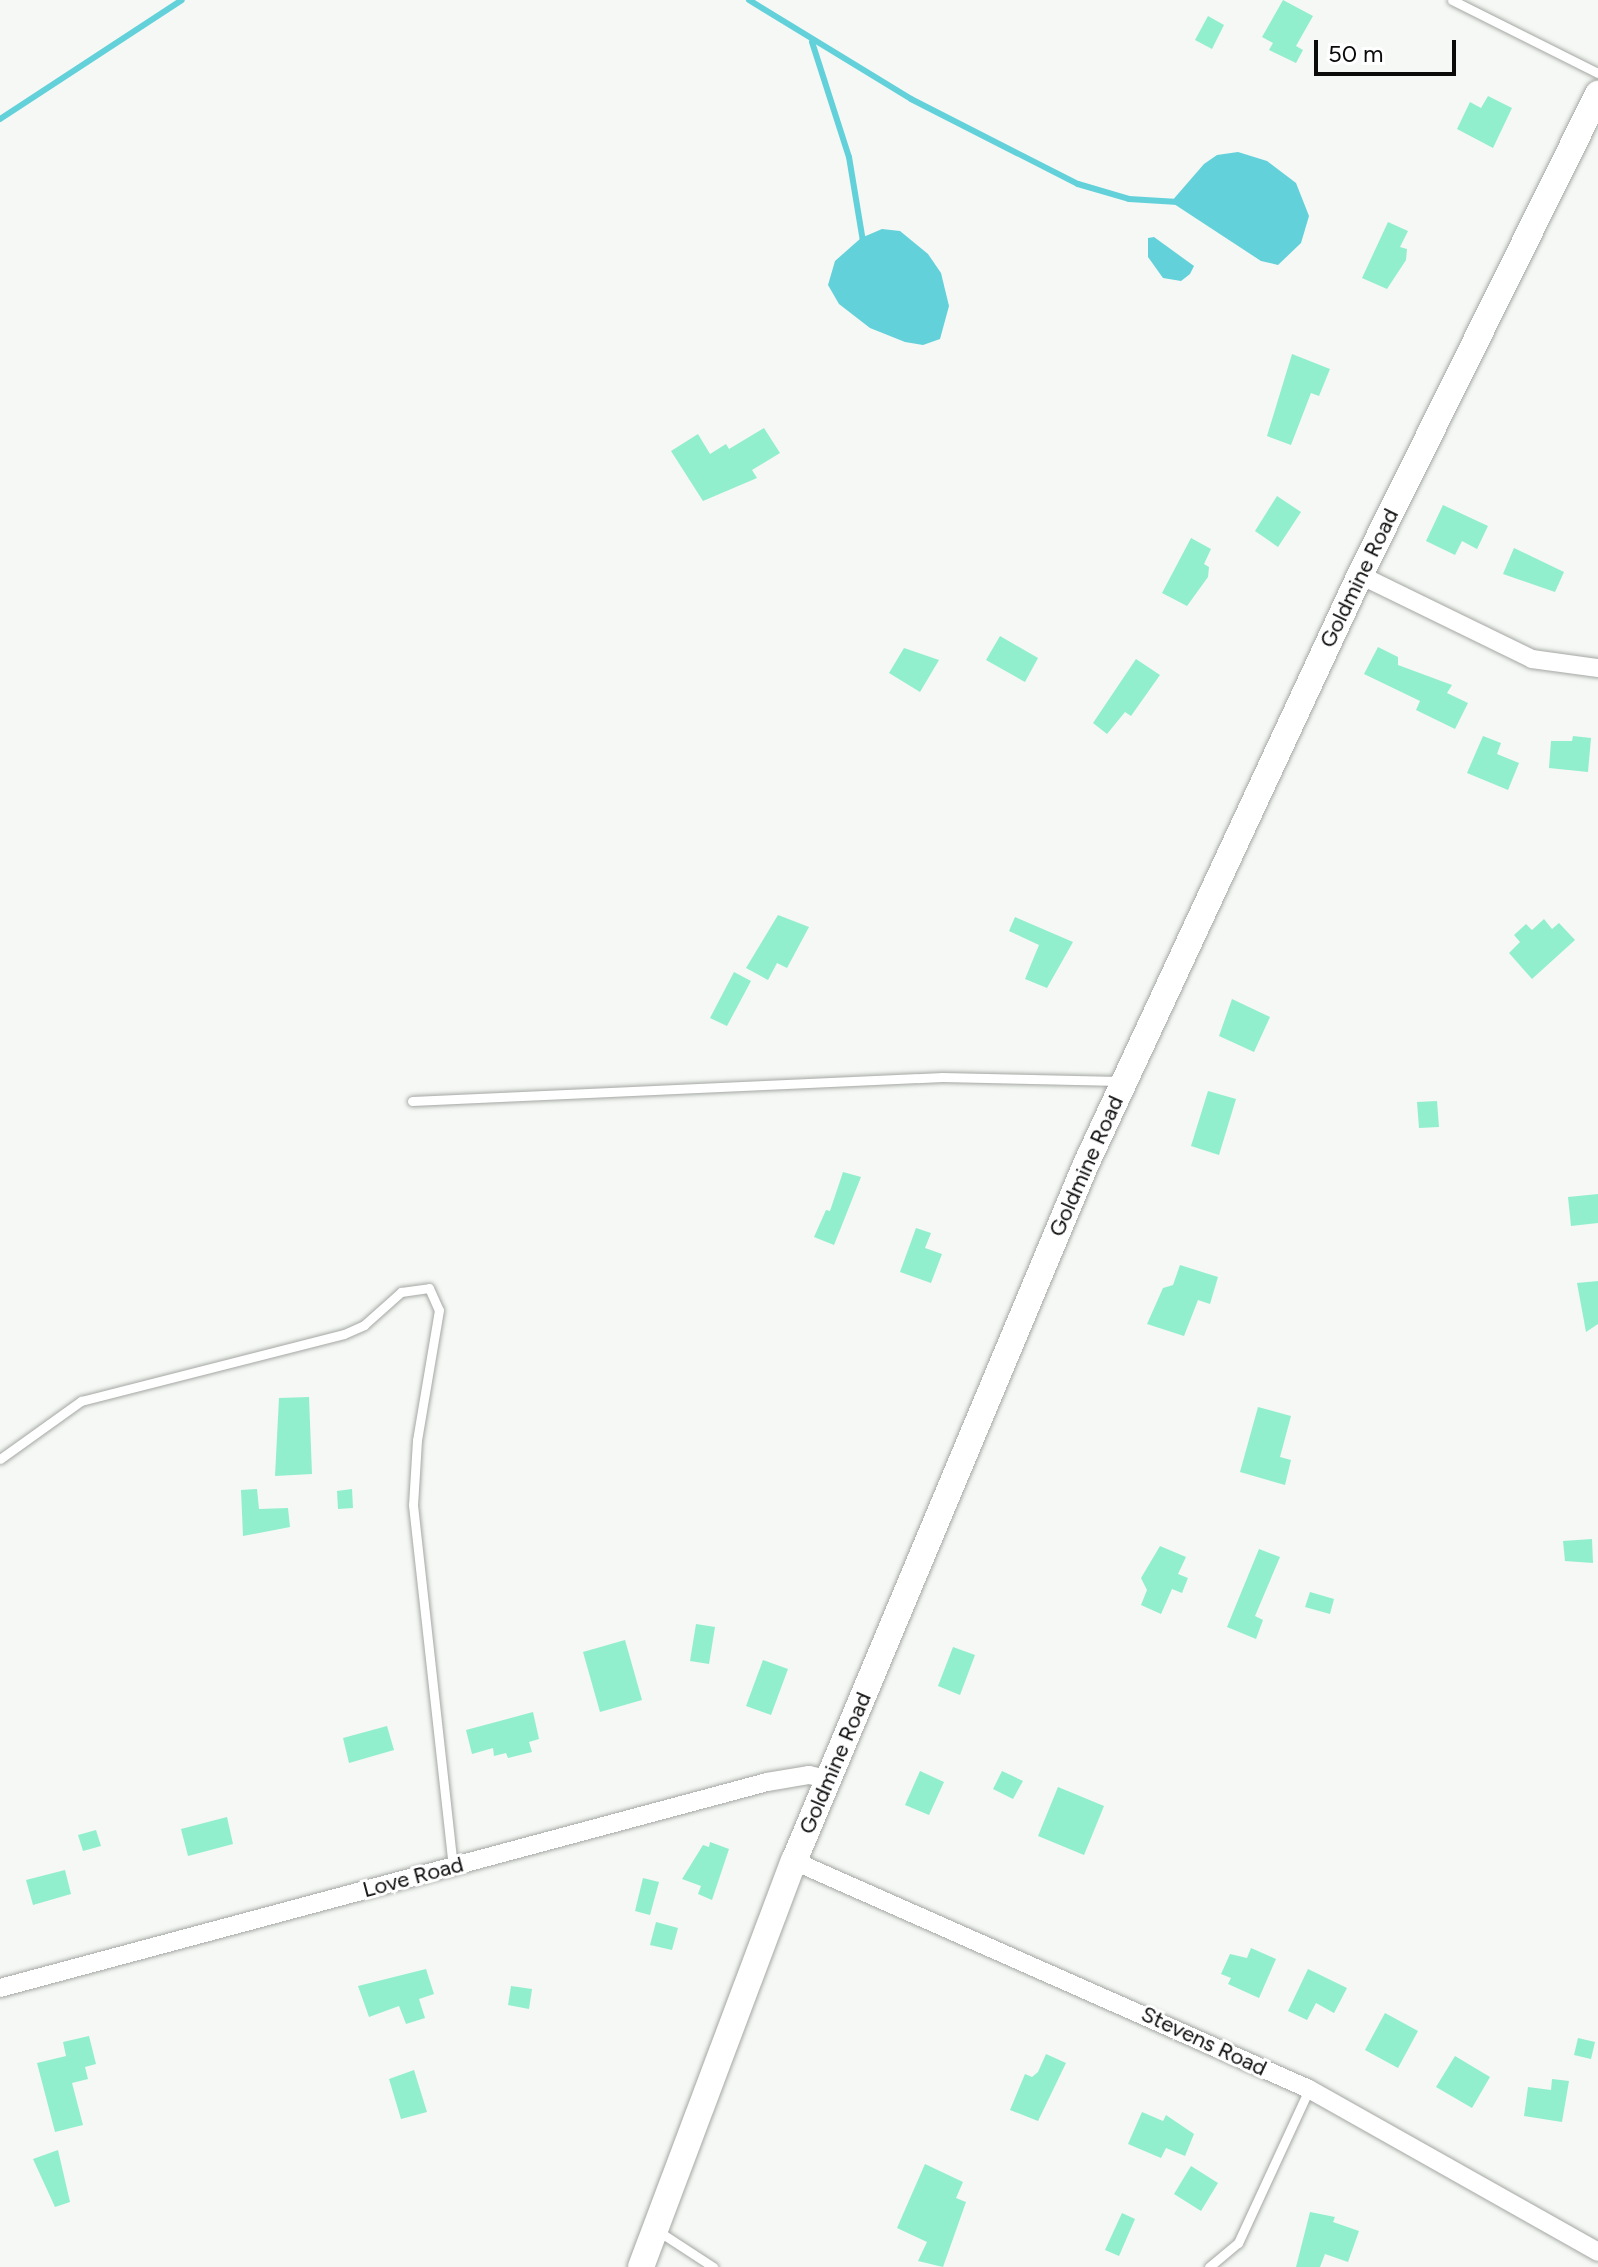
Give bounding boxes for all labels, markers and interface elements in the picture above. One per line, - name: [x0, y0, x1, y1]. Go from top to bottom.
- scale bar: [1318, 24, 1460, 74]
- text: 50 m: [1328, 39, 1384, 68]
- street label: Goldmine Road: [1314, 504, 1404, 652]
- street label: Goldmine Road: [1043, 1091, 1129, 1241]
- street label: Goldmine Road: [793, 1688, 877, 1838]
- street label: Love Road: [360, 1851, 466, 1903]
- street label: Stevens Road: [1137, 2000, 1271, 2082]

